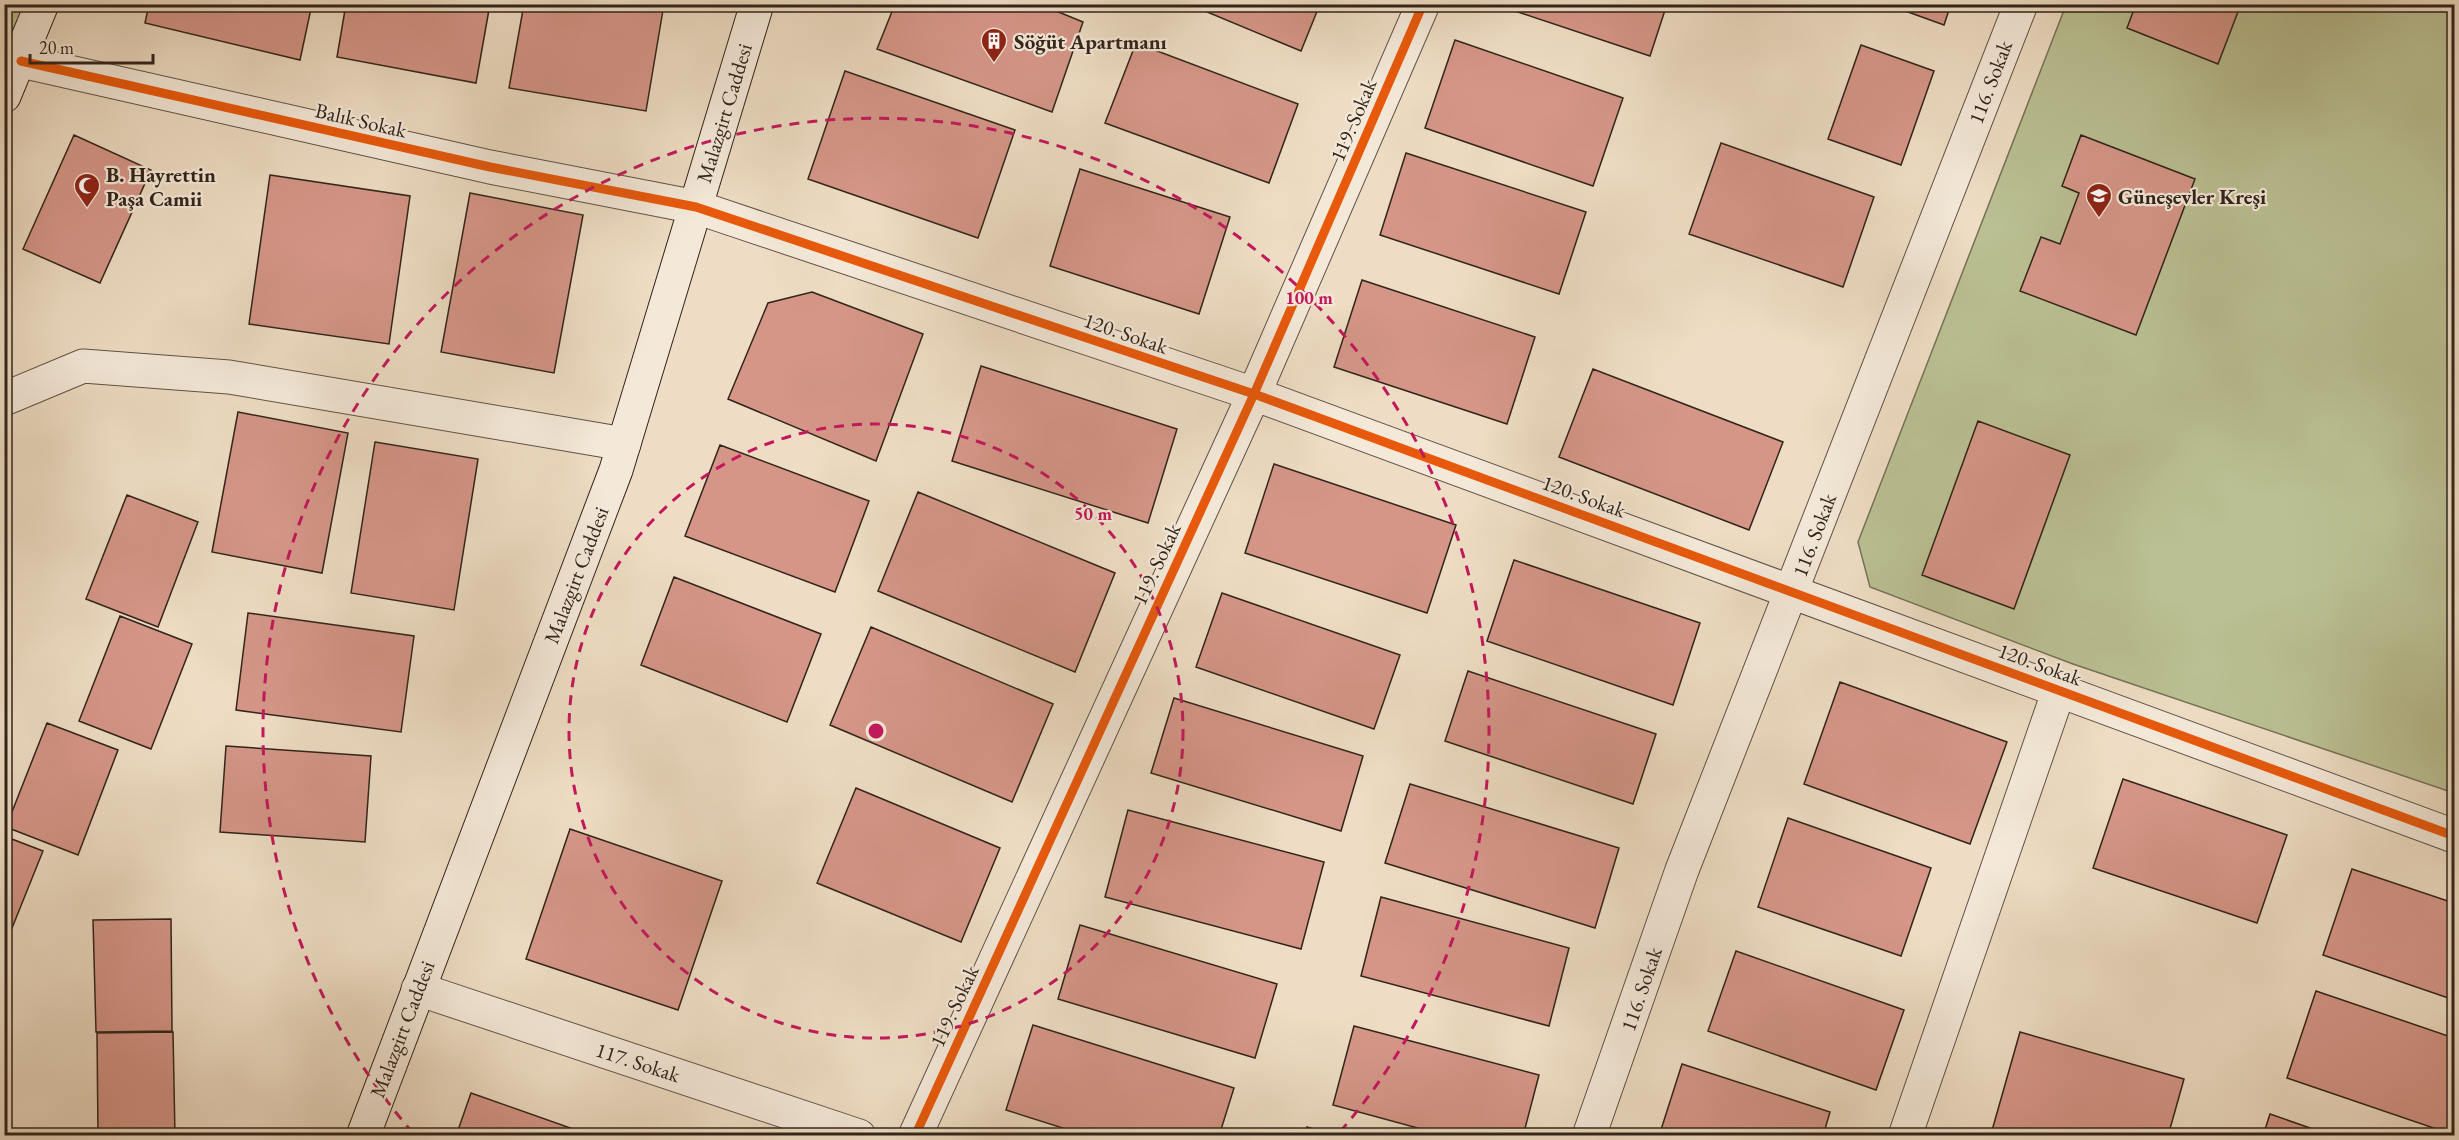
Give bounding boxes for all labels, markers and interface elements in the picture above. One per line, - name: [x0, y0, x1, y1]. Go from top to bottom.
- building icon: Söğüt Apartmanı: [979, 26, 1009, 64]
- scale bar: [30, 27, 153, 65]
- place label: Söğüt Apartmanı: [1014, 28, 1167, 55]
- street label: 116. Sokak: [1962, 35, 2019, 128]
- text: 20 m: [39, 36, 74, 59]
- street label: Malazgirt Caddesi: [690, 40, 758, 186]
- street label: 119. Sokak: [1324, 74, 1383, 165]
- street label: Balık Sokak: [313, 96, 410, 144]
- place label: B. Hayrettin Paşa Camii: [106, 161, 216, 212]
- mosque icon: B. Hayrettin Paşa Camii: [72, 171, 102, 209]
- school or university icon: Güneşevler Kreşi: [2084, 181, 2114, 219]
- place label: Güneşevler Kreşi: [2118, 183, 2266, 210]
- text: 100 m: [1285, 286, 1333, 309]
- street label: 120. Sokak: [1080, 306, 1173, 360]
- street label: 120. Sokak: [1538, 468, 1631, 524]
- street label: 116. Sokak: [1786, 488, 1843, 581]
- text: 50 m: [1074, 502, 1112, 525]
- street label: Malazgirt Caddesi: [537, 503, 615, 647]
- street label: 119. Sokak: [1125, 518, 1187, 609]
- street label: 120. Sokak: [1994, 636, 2087, 692]
- centre of rings: [866, 721, 886, 741]
- street label: 116. Sokak: [1614, 942, 1668, 1035]
- street label: Malazgirt Caddesi: [363, 957, 441, 1101]
- street label: 119. Sokak: [923, 960, 985, 1051]
- street label: 117. Sokak: [592, 1036, 685, 1089]

